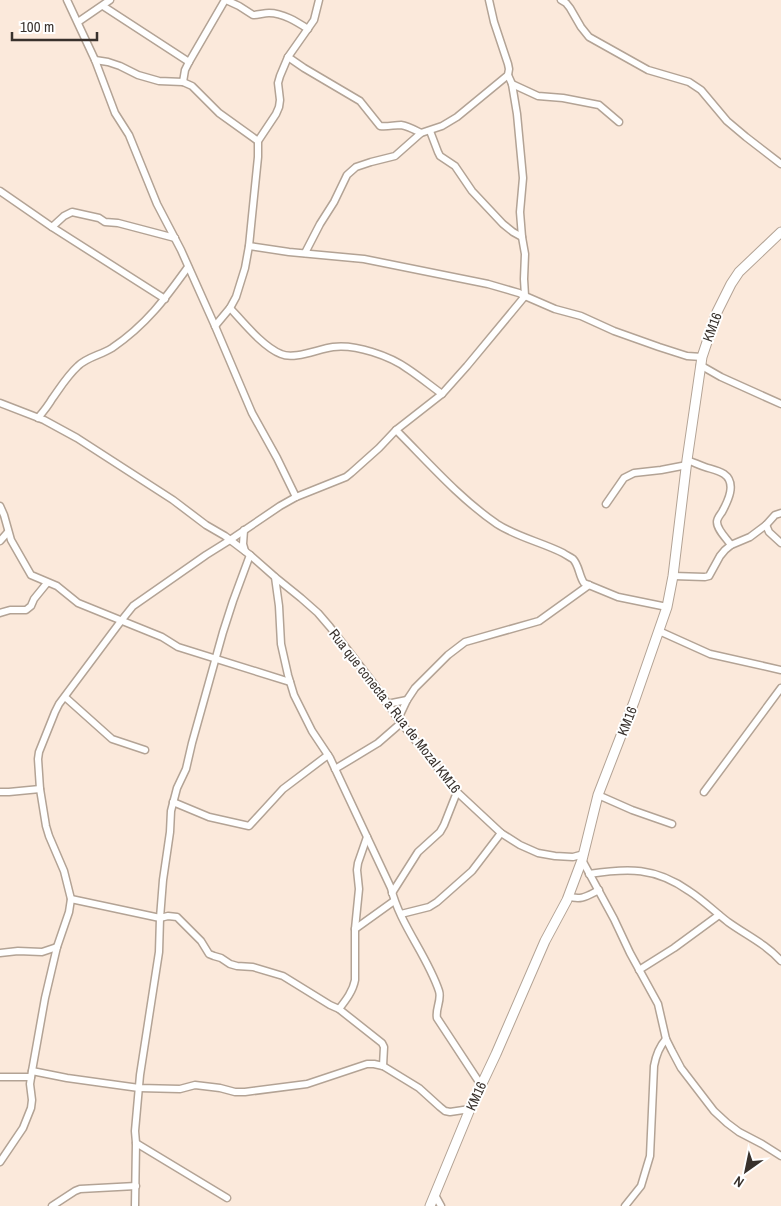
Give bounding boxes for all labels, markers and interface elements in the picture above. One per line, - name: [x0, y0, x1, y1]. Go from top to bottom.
- scale bar: [12, 10, 98, 42]
- text: 100 m: [20, 16, 54, 37]
- street label: KM16: [698, 310, 726, 344]
- street label: Rua que conecta a Rua de Mozal KM16: [325, 625, 465, 797]
- street label: KM16: [613, 704, 641, 738]
- street label: KM16: [462, 1079, 490, 1113]
- north arrow: [721, 1146, 771, 1196]
- text: N: [731, 1172, 747, 1192]

